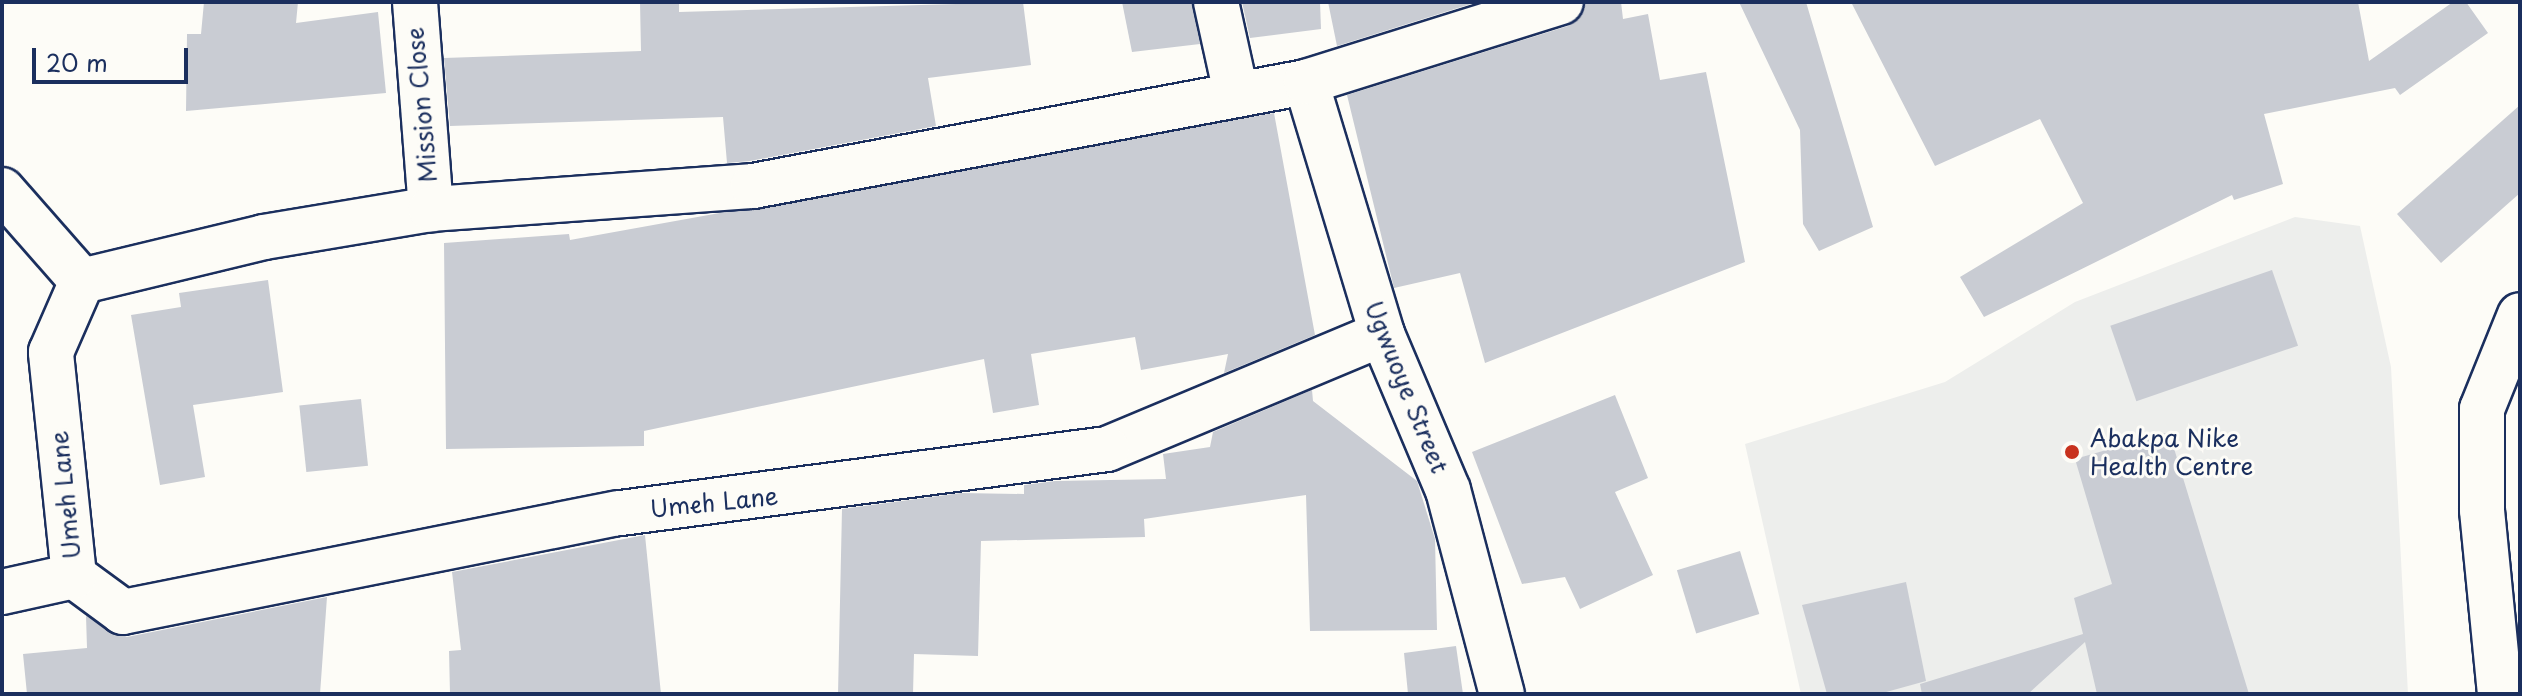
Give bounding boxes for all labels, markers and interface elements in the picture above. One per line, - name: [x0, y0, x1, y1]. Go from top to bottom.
- street label: Mission Close: [400, 26, 442, 184]
- scale bar: [36, 32, 192, 82]
- text: 20 m: [46, 44, 108, 80]
- street label: Ugwuoye Street: [1359, 297, 1455, 477]
- place label: Abakpa Nike Health Centre: [2090, 424, 2255, 480]
- street label: Umeh Lane: [44, 429, 86, 561]
- marker: Abakpa Nike Health Centre: [2061, 441, 2083, 463]
- street label: Umeh Lane: [648, 481, 780, 523]

